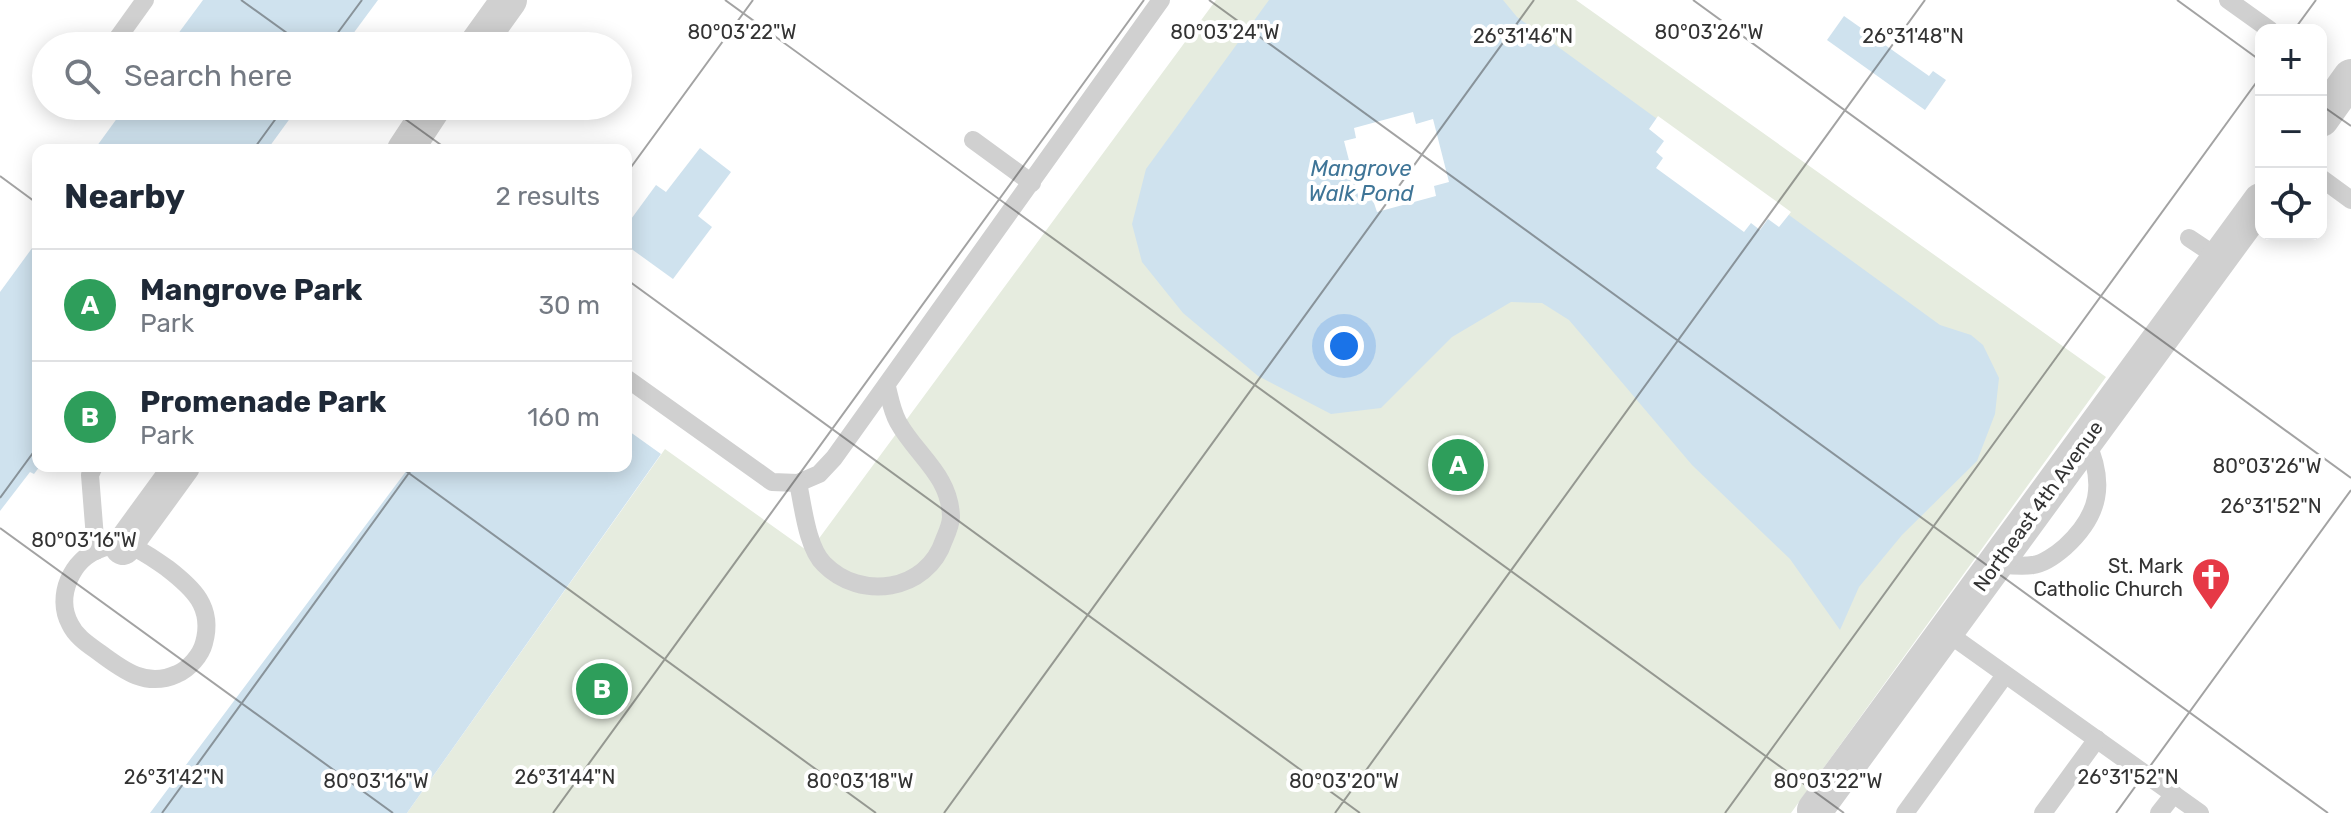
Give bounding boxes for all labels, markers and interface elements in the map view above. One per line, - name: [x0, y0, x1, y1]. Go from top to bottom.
- text: 80°03'22"W: [687, 20, 797, 44]
- text: 80°03'24"W: [1170, 20, 1280, 44]
- text: 80°03'26"W: [1655, 20, 1763, 44]
- text: 26°31'46"N: [1473, 24, 1573, 48]
- text: 26°31'48"N: [1862, 24, 1964, 48]
- map controls: [2255, 24, 2327, 240]
- button: +: [2255, 24, 2327, 96]
- search box: [32, 32, 632, 120]
- icon: search: [60, 54, 104, 98]
- text: Search here: [124, 58, 292, 94]
- button: −: [2255, 96, 2327, 168]
- water label: Mangrove Walk Pond: [1308, 155, 1415, 207]
- button: locate: [2255, 168, 2327, 240]
- text: Nearby: [64, 176, 185, 217]
- text: 2 results: [496, 181, 600, 212]
- text: Mangrove Park: [140, 272, 362, 308]
- text: A: [81, 290, 99, 321]
- text: 30 m: [538, 290, 600, 321]
- text: Park: [140, 308, 194, 339]
- your location: [1324, 326, 1364, 366]
- text: Promenade Park: [140, 384, 386, 420]
- text: B: [81, 402, 99, 433]
- text: 160 m: [527, 402, 600, 433]
- street label: Northeast 4th Avenue: [1968, 416, 2108, 596]
- text: Park: [140, 420, 194, 451]
- pin: A: [1432, 435, 1484, 495]
- text: 80°03'26"W: [2213, 454, 2321, 478]
- text: 26°31'52"N: [2220, 494, 2322, 518]
- text: 80°03'16"W: [31, 528, 137, 552]
- place label: St. Mark Catholic Church: [2033, 554, 2184, 601]
- church icon: St. Mark Catholic Church: [2190, 556, 2232, 611]
- pin: B: [576, 659, 628, 719]
- text: 26°31'42"N: [124, 765, 224, 789]
- text: 26°31'44"N: [515, 765, 615, 789]
- text: 26°31'52"N: [2077, 765, 2179, 789]
- text: 80°03'16"W: [323, 769, 429, 793]
- text: 80°03'18"W: [806, 769, 914, 793]
- text: 80°03'20"W: [1289, 769, 1399, 793]
- text: 80°03'22"W: [1773, 769, 1883, 793]

